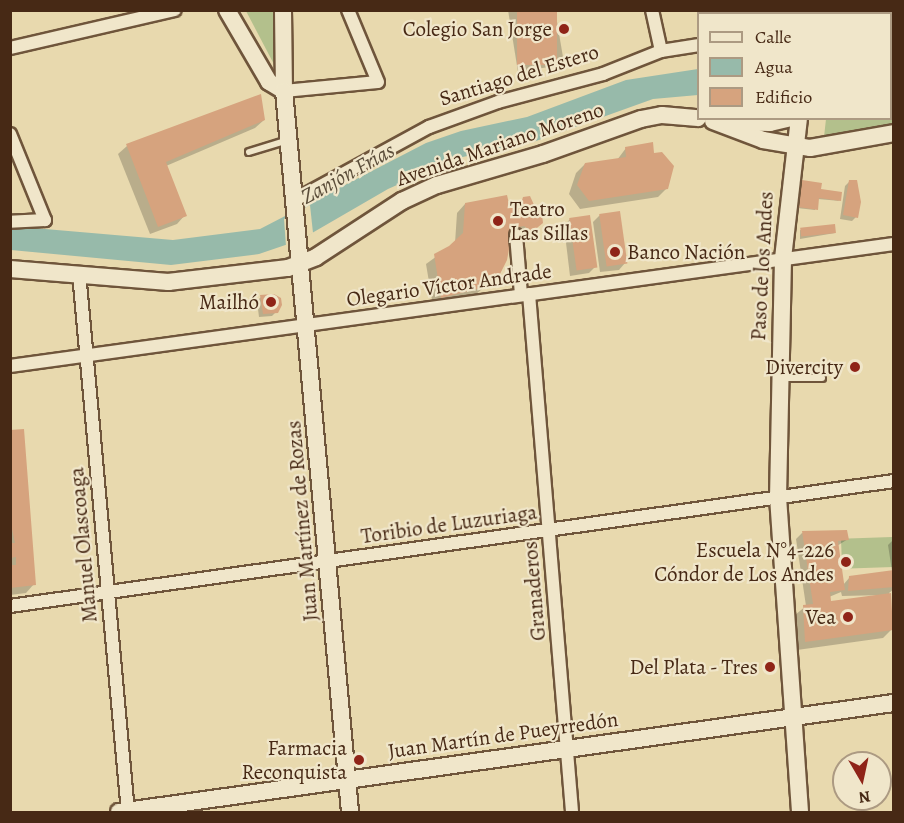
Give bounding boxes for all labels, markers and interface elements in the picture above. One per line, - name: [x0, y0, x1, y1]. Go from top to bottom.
- legend: [697, 12, 892, 120]
- place label: Colegio San Jorge: [403, 16, 552, 42]
- marker: Colegio San Jorge: [557, 22, 571, 36]
- text: Calle: [755, 25, 792, 49]
- street label: Santiago del Estero: [436, 39, 602, 111]
- text: Agua: [755, 55, 793, 79]
- text: Edificio: [755, 85, 812, 109]
- street label: Avenida Mariano Moreno: [393, 97, 607, 191]
- water label: Zanjón Frías: [297, 138, 399, 210]
- street label: Paso de los Andes: [746, 191, 778, 341]
- place label: Teatro Las Sillas: [510, 196, 588, 246]
- marker: Teatro Las Sillas: [491, 214, 505, 228]
- place label: Banco Nación: [627, 239, 745, 265]
- marker: Banco Nación: [608, 245, 622, 259]
- street label: Olegario Víctor Andrade: [345, 258, 553, 312]
- place label: Mailhó: [199, 289, 259, 315]
- marker: Mailhó: [264, 295, 278, 309]
- place label: Divercity: [765, 354, 843, 380]
- marker: Divercity: [848, 360, 862, 374]
- street label: Juan Martínez de Rozas: [281, 420, 323, 622]
- street label: Manuel Olascoaga: [64, 466, 102, 624]
- street label: Toribio de Luzuriaga: [359, 499, 539, 549]
- place label: Escuela N°4-226 Cóndor de Los Andes: [654, 537, 834, 587]
- street label: Granaderos: [517, 540, 551, 642]
- marker: Escuela N°4-226 Cóndor de Los Andes: [839, 555, 853, 569]
- place label: Vea: [806, 604, 836, 630]
- marker: Vea: [841, 610, 855, 624]
- place label: Del Plata - Tres: [629, 654, 758, 680]
- marker: Del Plata - Tres: [763, 660, 777, 674]
- street label: Juan Martín de Pueyrredón: [386, 706, 620, 764]
- place label: Farmacia Reconquista: [242, 735, 347, 785]
- north arrow: [832, 751, 892, 811]
- marker: Farmacia Reconquista: [352, 753, 366, 767]
- text: N: [857, 785, 872, 809]

